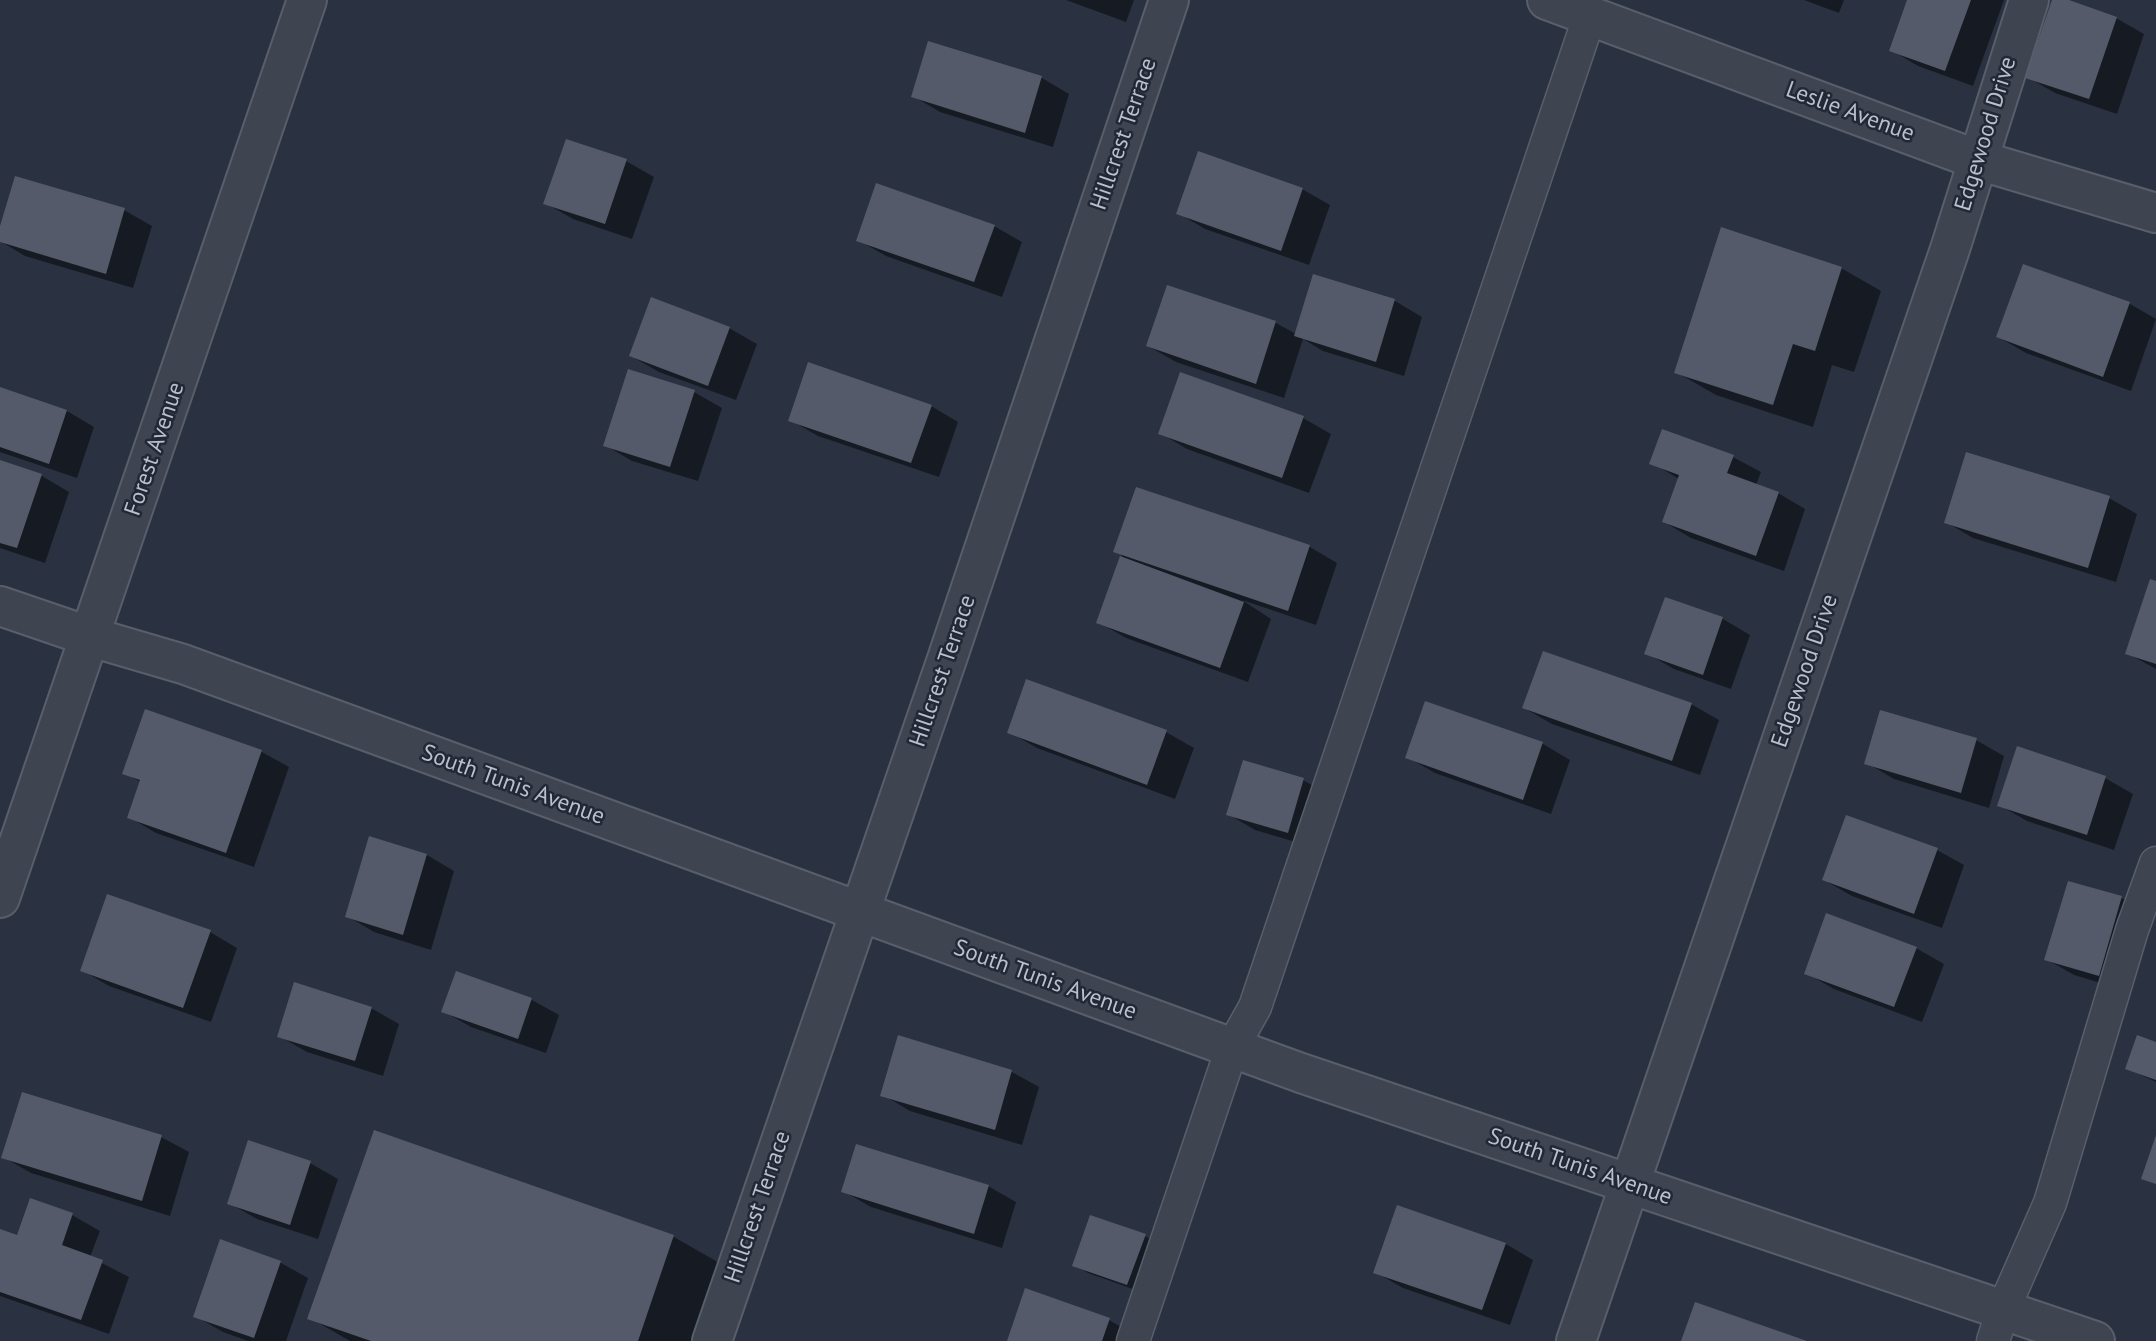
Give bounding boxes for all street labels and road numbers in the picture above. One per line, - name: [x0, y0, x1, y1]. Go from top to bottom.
- street label: Edgewood Drive: [1949, 54, 2023, 214]
- street label: Hillcrest Terrace: [1085, 55, 1163, 213]
- street label: Leslie Avenue: [1782, 76, 1918, 148]
- street label: Forest Avenue: [119, 379, 191, 519]
- street label: Edgewood Drive: [1766, 591, 1844, 751]
- street label: Hillcrest Terrace: [904, 592, 982, 750]
- street label: South Tunis Avenue: [418, 739, 608, 831]
- street label: South Tunis Avenue: [950, 934, 1140, 1026]
- street label: South Tunis Avenue: [1484, 1123, 1676, 1211]
- street label: Hillcrest Terrace: [719, 1128, 797, 1286]

